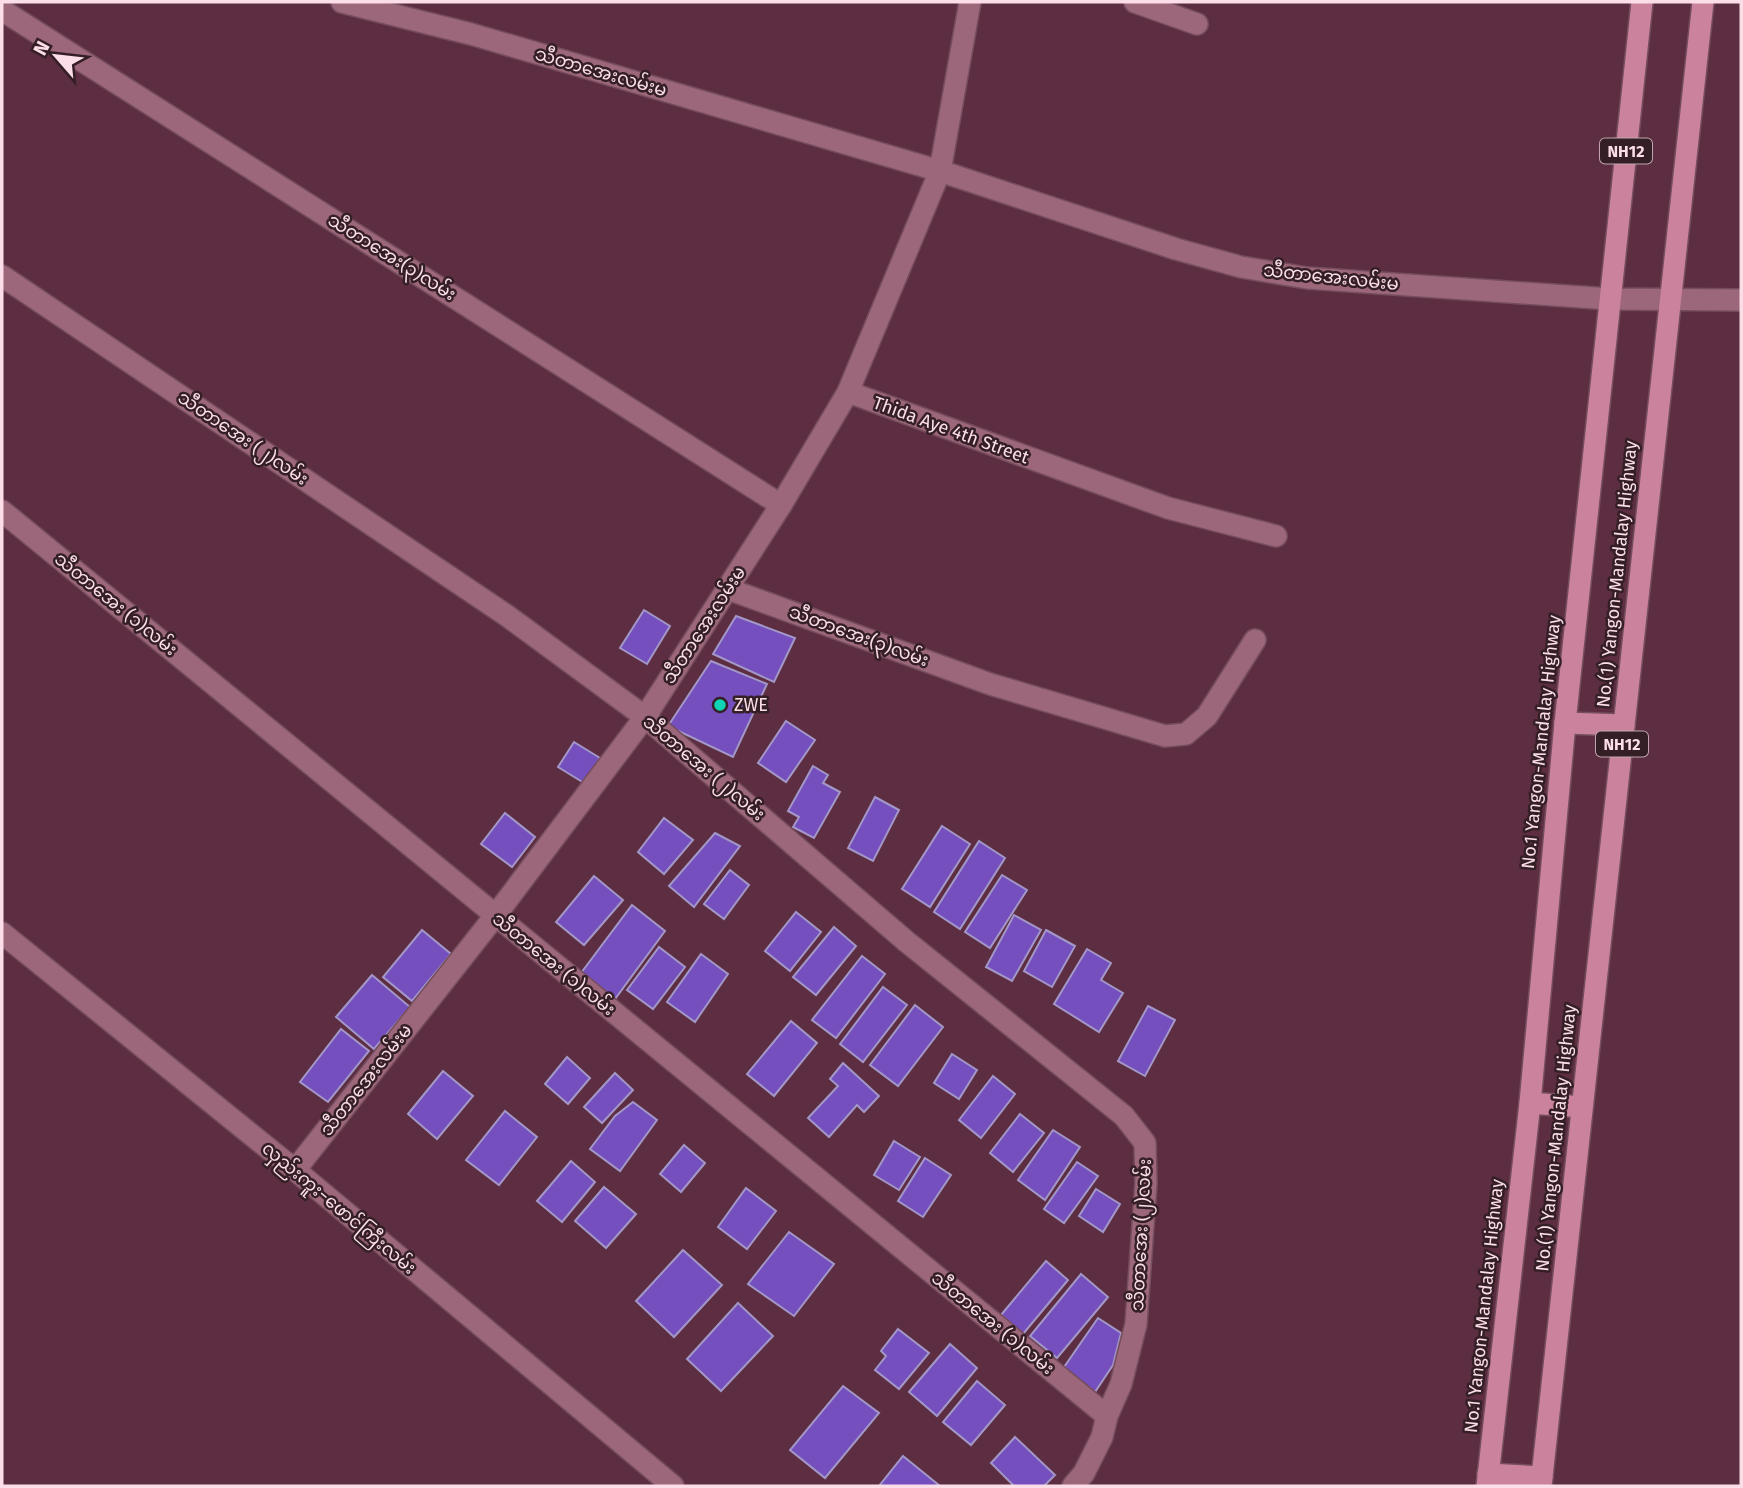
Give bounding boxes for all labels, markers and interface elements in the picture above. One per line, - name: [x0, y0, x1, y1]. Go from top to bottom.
- north arrow: [21, 21, 91, 91]
- text: N: [28, 37, 55, 59]
- street label: သီတာအေးလမ်းမ: [533, 40, 670, 101]
- road number: NH12: [1600, 139, 1652, 164]
- street label: သီတာအေး(၃)လမ်း: [322, 206, 462, 309]
- street label: သီတာအေးလမ်းမ: [1262, 256, 1400, 295]
- street label: သီတာအေး (၂)လမ်း: [171, 384, 314, 493]
- street label: Thida Aye 4th Street: [870, 392, 1032, 469]
- street label: No.(1) Yangon-Mandalay Highway: [1592, 439, 1642, 709]
- street label: သီတာအေး (၁)လမ်း: [50, 545, 184, 660]
- street label: သီတာအေးလမ်းမ: [655, 560, 750, 688]
- street label: သီတာအေး(၃)လမ်း: [785, 598, 933, 675]
- street label: No.1 Yangon-Mandalay Highway: [1517, 614, 1565, 870]
- place label: ZWE: [734, 694, 768, 716]
- marker: ZWE: [712, 697, 728, 713]
- street label: သီတာအေး (၂)လမ်း: [636, 708, 771, 829]
- road number: NH12: [1596, 732, 1648, 757]
- street label: သီတာအေး (၁)လမ်း: [488, 905, 622, 1020]
- street label: No.(1) Yangon-Mandalay Highway: [1531, 1003, 1581, 1273]
- street label: သီတာအေးလမ်းမ: [313, 1018, 417, 1140]
- street label: လှည်းကူး−ဖောင်ကြီးလမ်း: [255, 1135, 422, 1282]
- street label: သီတာအေး (၂)လမ်း: [1123, 1158, 1160, 1312]
- street label: No.1 Yangon-Mandalay Highway: [1460, 1178, 1508, 1434]
- street label: သီတာအေး (၁)လမ်း: [927, 1264, 1061, 1379]

